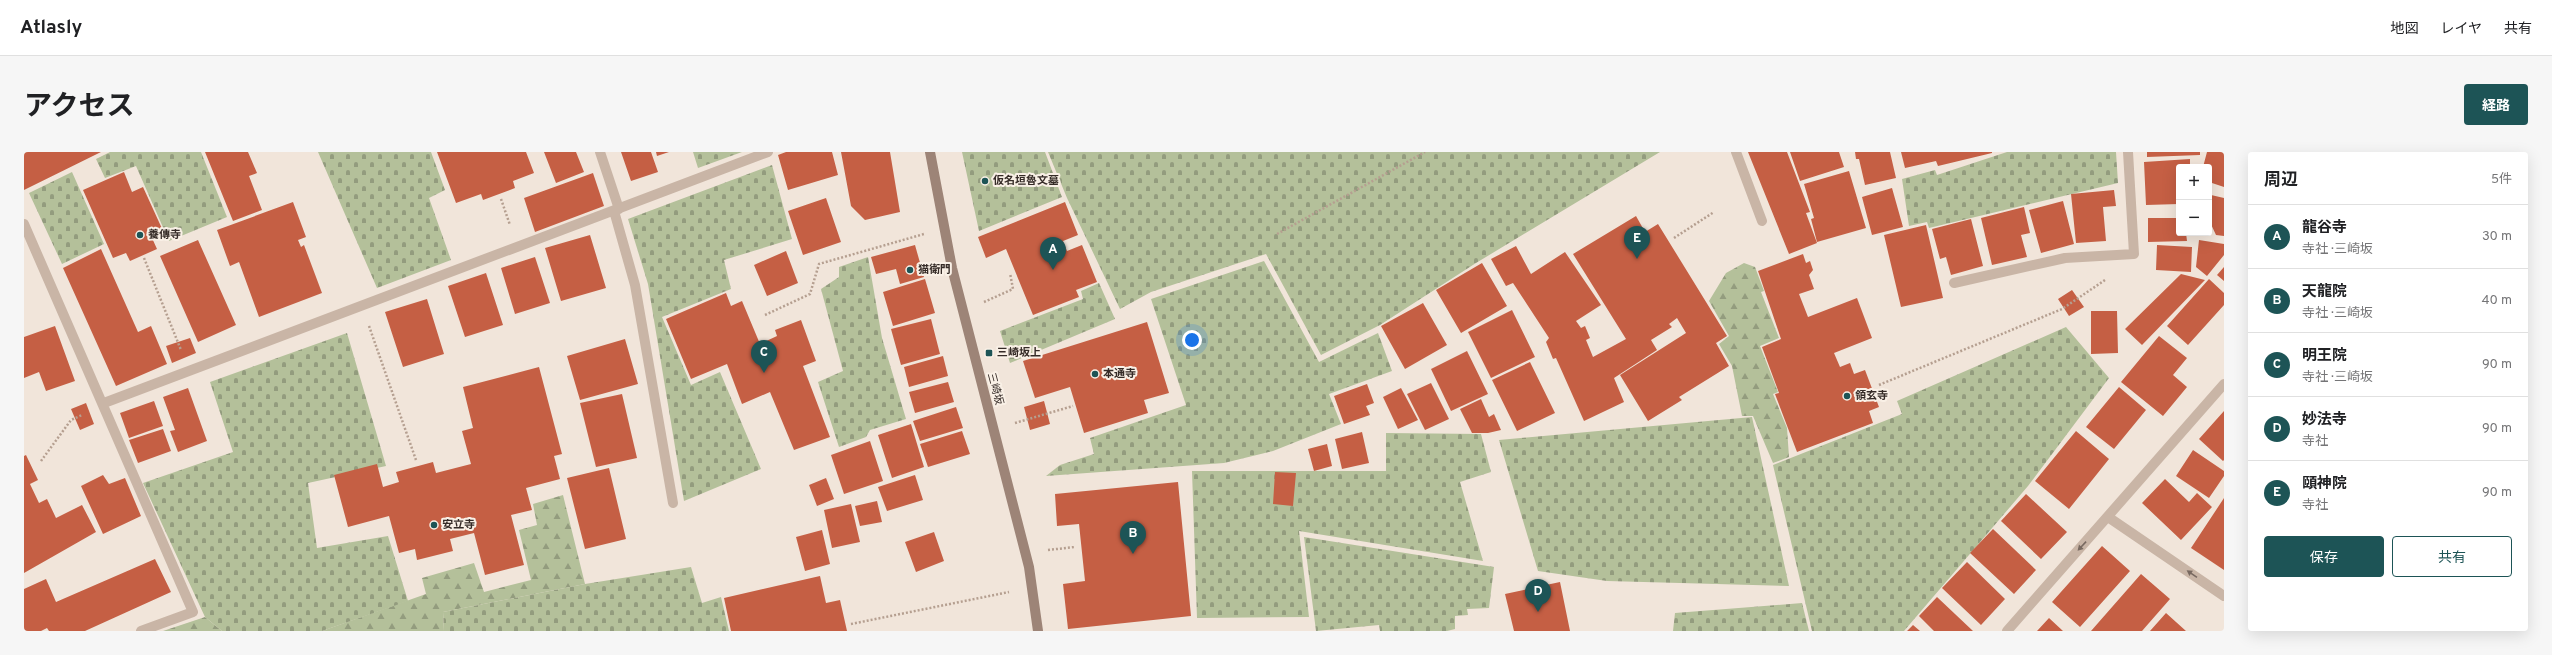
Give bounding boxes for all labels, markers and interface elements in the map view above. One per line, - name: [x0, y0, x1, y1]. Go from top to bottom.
- text: Atlasly: [20, 16, 82, 40]
- text: 地図: [2390, 21, 2418, 38]
- text: レイヤ: [2440, 21, 2482, 38]
- text: 共有: [2504, 21, 2532, 38]
- button: 経路: [2464, 84, 2528, 125]
- text: アクセス: [24, 90, 135, 126]
- map controls: [2176, 164, 2212, 236]
- button: +: [2176, 164, 2212, 200]
- text: 周辺: [2264, 170, 2298, 192]
- text: 5件: [2491, 172, 2512, 188]
- place label: 仮名垣魯文墓: [993, 174, 1059, 188]
- marker: 仮名垣魯文墓: [980, 176, 990, 186]
- button: −: [2176, 200, 2212, 236]
- text: 龍谷寺: [2302, 219, 2347, 238]
- pin: E: [1624, 226, 1650, 259]
- place label: 養傳寺: [148, 228, 181, 242]
- text: A: [2272, 229, 2282, 245]
- text: 30 m: [2482, 229, 2512, 245]
- marker: 養傳寺: [135, 230, 145, 240]
- pin: A: [1040, 237, 1066, 270]
- text: 寺社 · 三崎坂: [2302, 242, 2373, 258]
- place label: 猫衛門: [918, 263, 951, 277]
- marker: 猫衛門: [905, 265, 915, 275]
- text: 天龍院: [2302, 283, 2347, 302]
- text: B: [2273, 293, 2281, 309]
- text: 40 m: [2482, 293, 2512, 309]
- text: 寺社 · 三崎坂: [2302, 306, 2373, 322]
- your location: [1182, 330, 1202, 350]
- pin: C: [751, 340, 777, 373]
- place label: 三崎坂上: [997, 346, 1041, 360]
- text: 明王院: [2302, 347, 2347, 366]
- marker: 三崎坂上: [984, 348, 994, 358]
- text: C: [2273, 357, 2281, 373]
- text: 90 m: [2482, 357, 2512, 373]
- place label: 本通寺: [1103, 367, 1136, 381]
- marker: 本通寺: [1090, 369, 1100, 379]
- text: 寺社 · 三崎坂: [2302, 370, 2373, 386]
- street label: 三崎坂: [984, 371, 1006, 407]
- place label: 領玄寺: [1855, 389, 1888, 403]
- marker: 領玄寺: [1842, 391, 1852, 401]
- text: 妙法寺: [2302, 411, 2347, 430]
- text: D: [2272, 421, 2282, 437]
- text: 90 m: [2482, 421, 2512, 437]
- text: 寺社: [2302, 434, 2328, 450]
- text: 頤神院: [2302, 475, 2347, 494]
- text: E: [2273, 485, 2281, 501]
- text: 90 m: [2482, 485, 2512, 501]
- text: 寺社: [2302, 498, 2328, 514]
- place label: 安立寺: [442, 518, 475, 532]
- marker: 安立寺: [429, 520, 439, 530]
- pin: B: [1120, 521, 1146, 554]
- button: 保存: [2264, 536, 2384, 577]
- button: 共有: [2392, 536, 2512, 577]
- one-way arrow: [2077, 541, 2087, 551]
- one-way arrow: [2187, 570, 2197, 578]
- pin: D: [1525, 579, 1551, 612]

